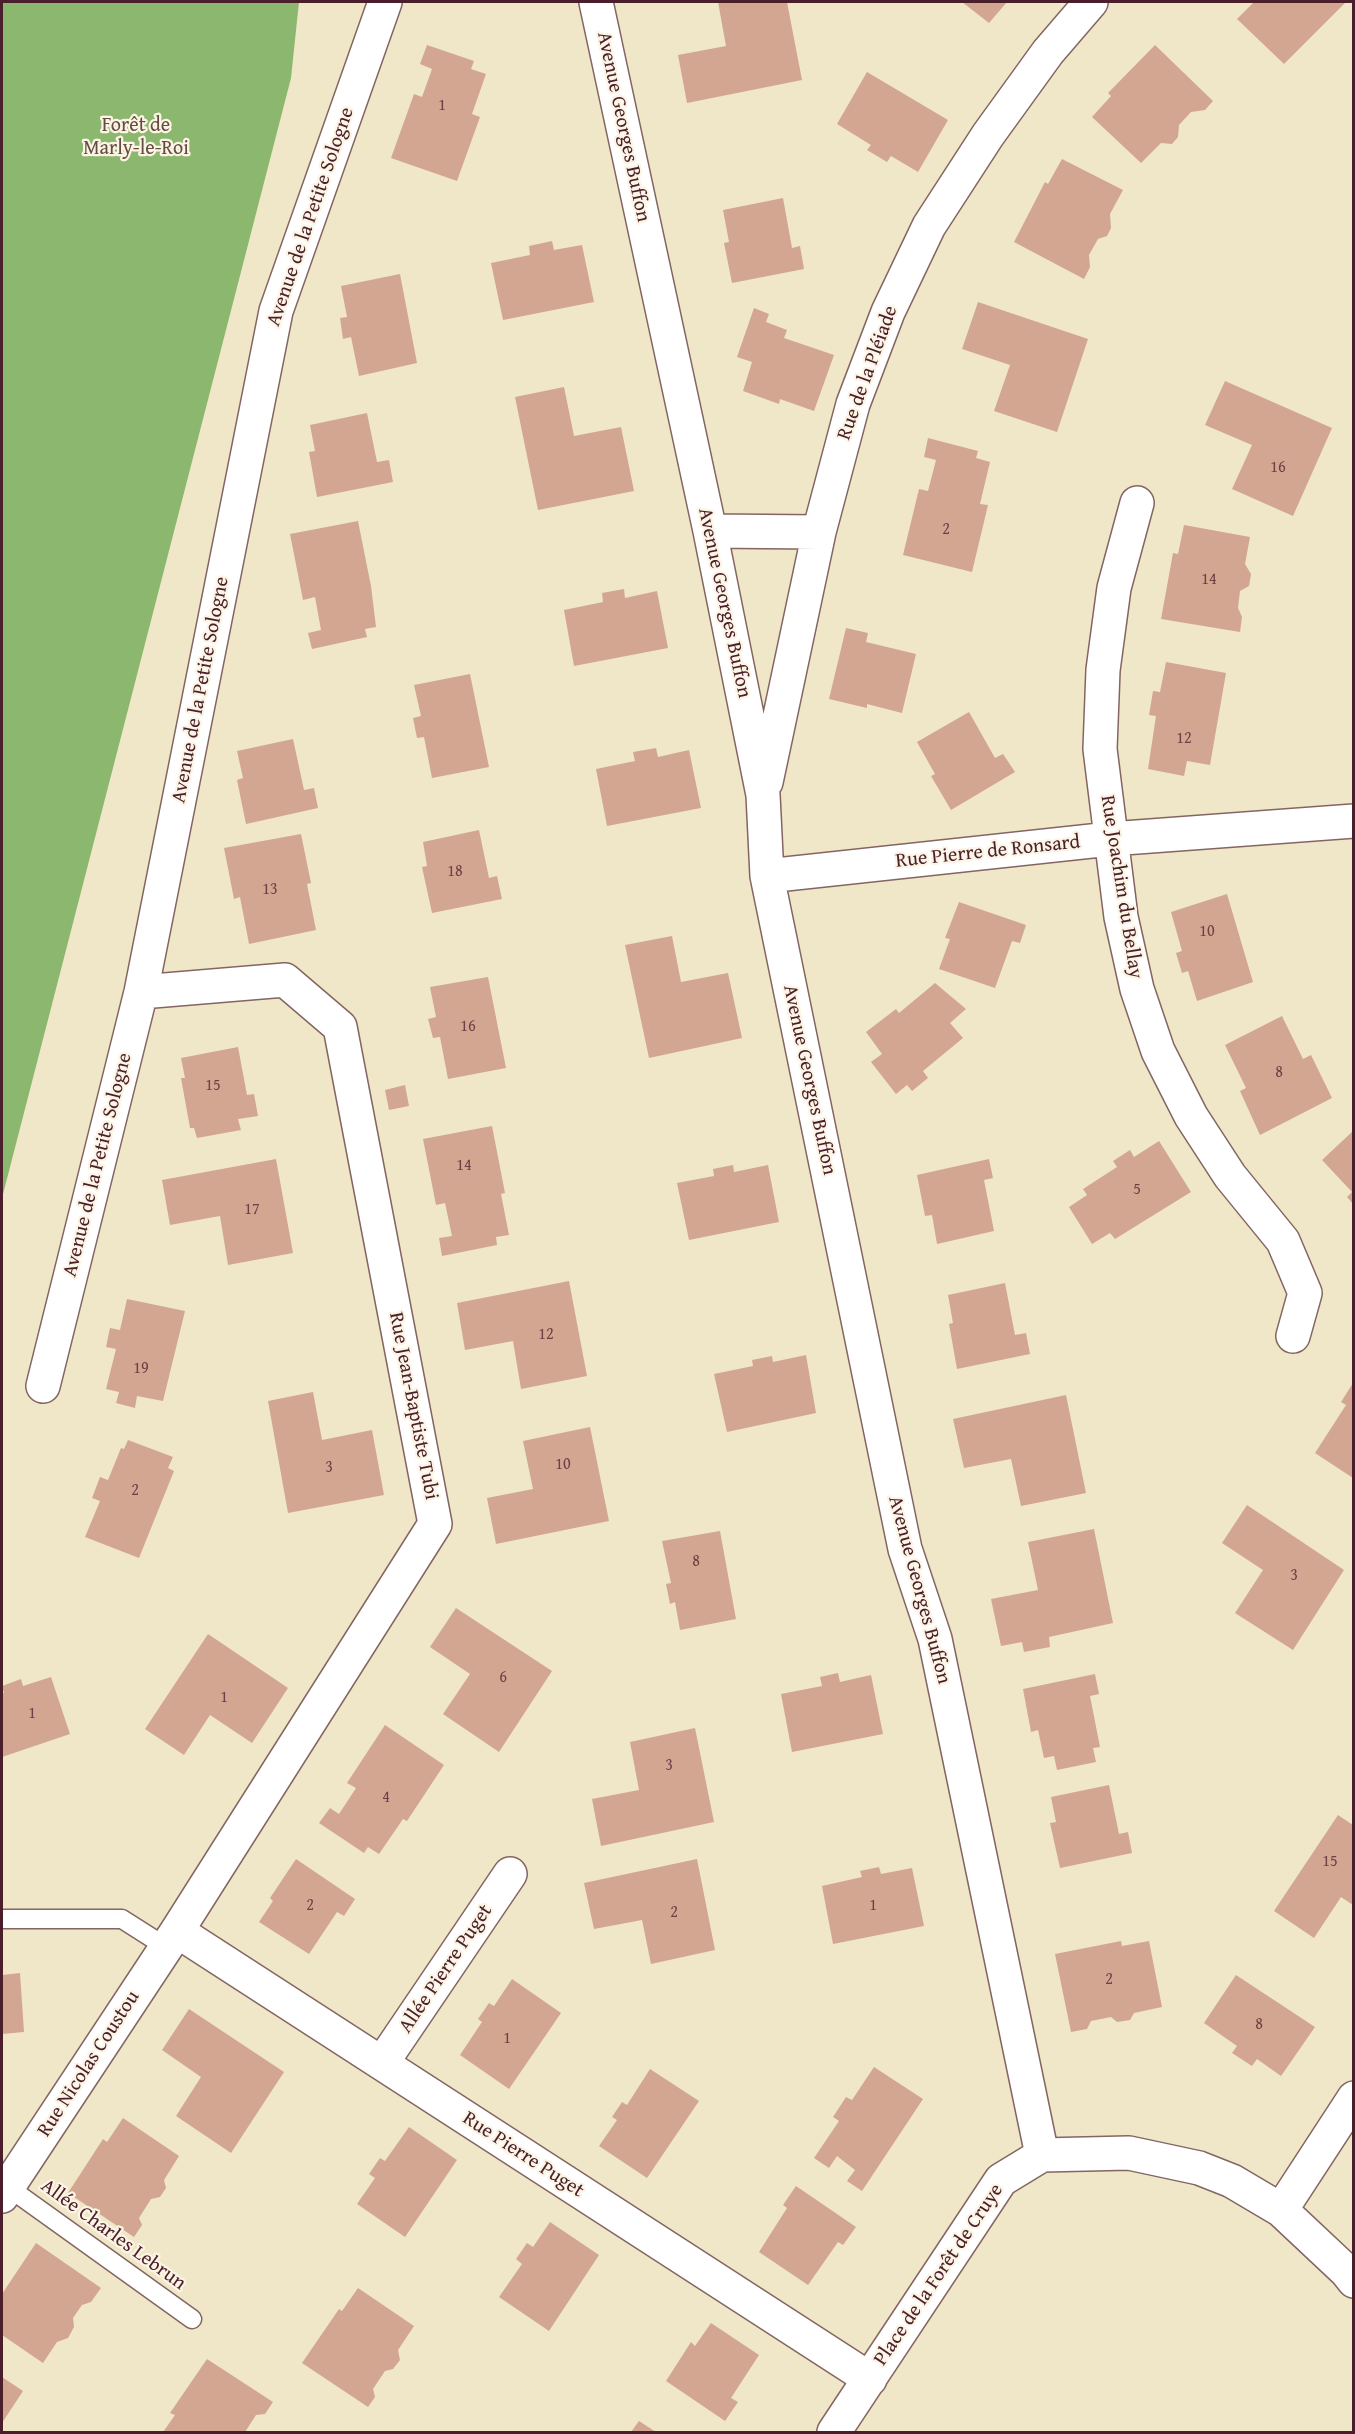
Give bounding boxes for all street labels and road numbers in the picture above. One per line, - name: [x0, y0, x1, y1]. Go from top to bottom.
- street label: Avenue Georges Buffon: [591, 30, 655, 224]
- street label: Avenue de la Petite Sologne: [262, 104, 360, 330]
- street label: Rue de la Pléiade: [833, 303, 903, 443]
- street label: Avenue Georges Buffon: [692, 506, 756, 700]
- street label: Avenue de la Petite Sologne: [167, 575, 235, 805]
- street label: Rue Joachim du Bellay: [1095, 794, 1147, 980]
- street label: Rue Pierre de Ronsard: [895, 830, 1081, 874]
- street label: Avenue Georges Buffon: [777, 983, 841, 1177]
- street label: Avenue de la Petite Sologne: [59, 1051, 137, 1279]
- street label: Rue Jean-Baptiste Tubi: [383, 1310, 443, 1502]
- street label: Avenue Georges Buffon: [882, 1493, 956, 1687]
- street label: Allée Pierre Puget: [394, 1900, 498, 2038]
- street label: Rue Nicolas Coustou: [33, 1987, 145, 2141]
- street label: Rue Pierre Puget: [458, 2107, 588, 2203]
- street label: Allée Charles Lebrun: [36, 2174, 190, 2296]
- street label: Place de la Forêt de Cruye: [869, 2180, 1009, 2370]

